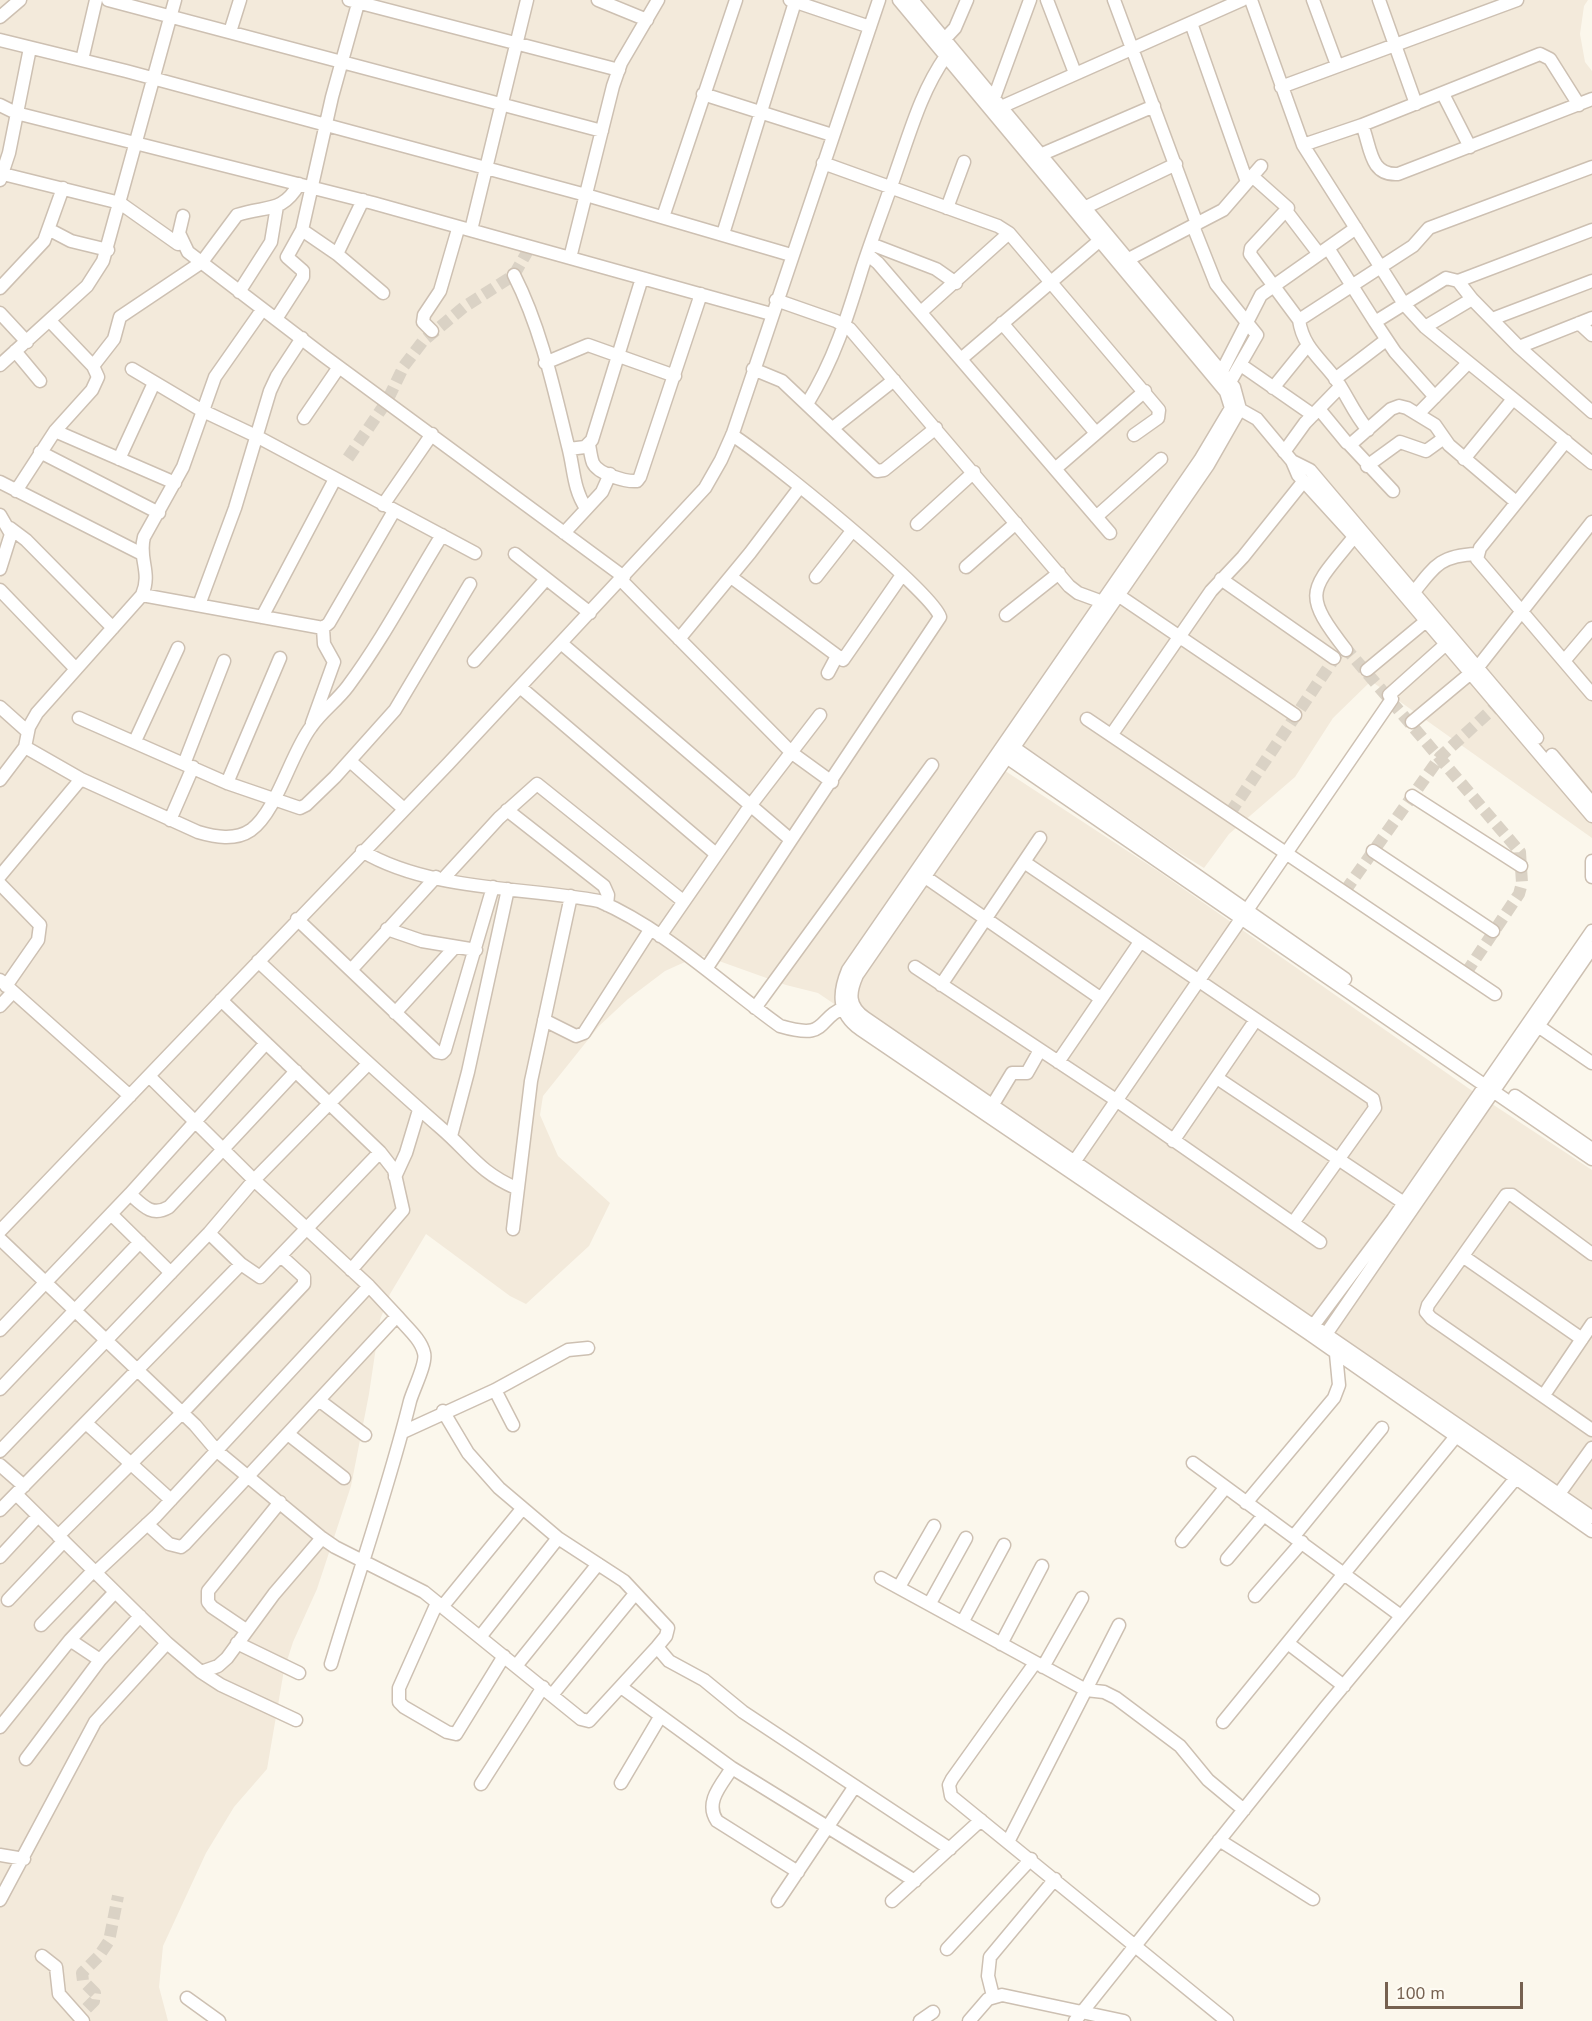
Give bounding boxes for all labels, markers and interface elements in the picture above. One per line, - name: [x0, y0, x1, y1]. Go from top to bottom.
- scale bar: [1388, 1970, 1526, 2008]
- text: 100 m: [1396, 1981, 1445, 2004]

